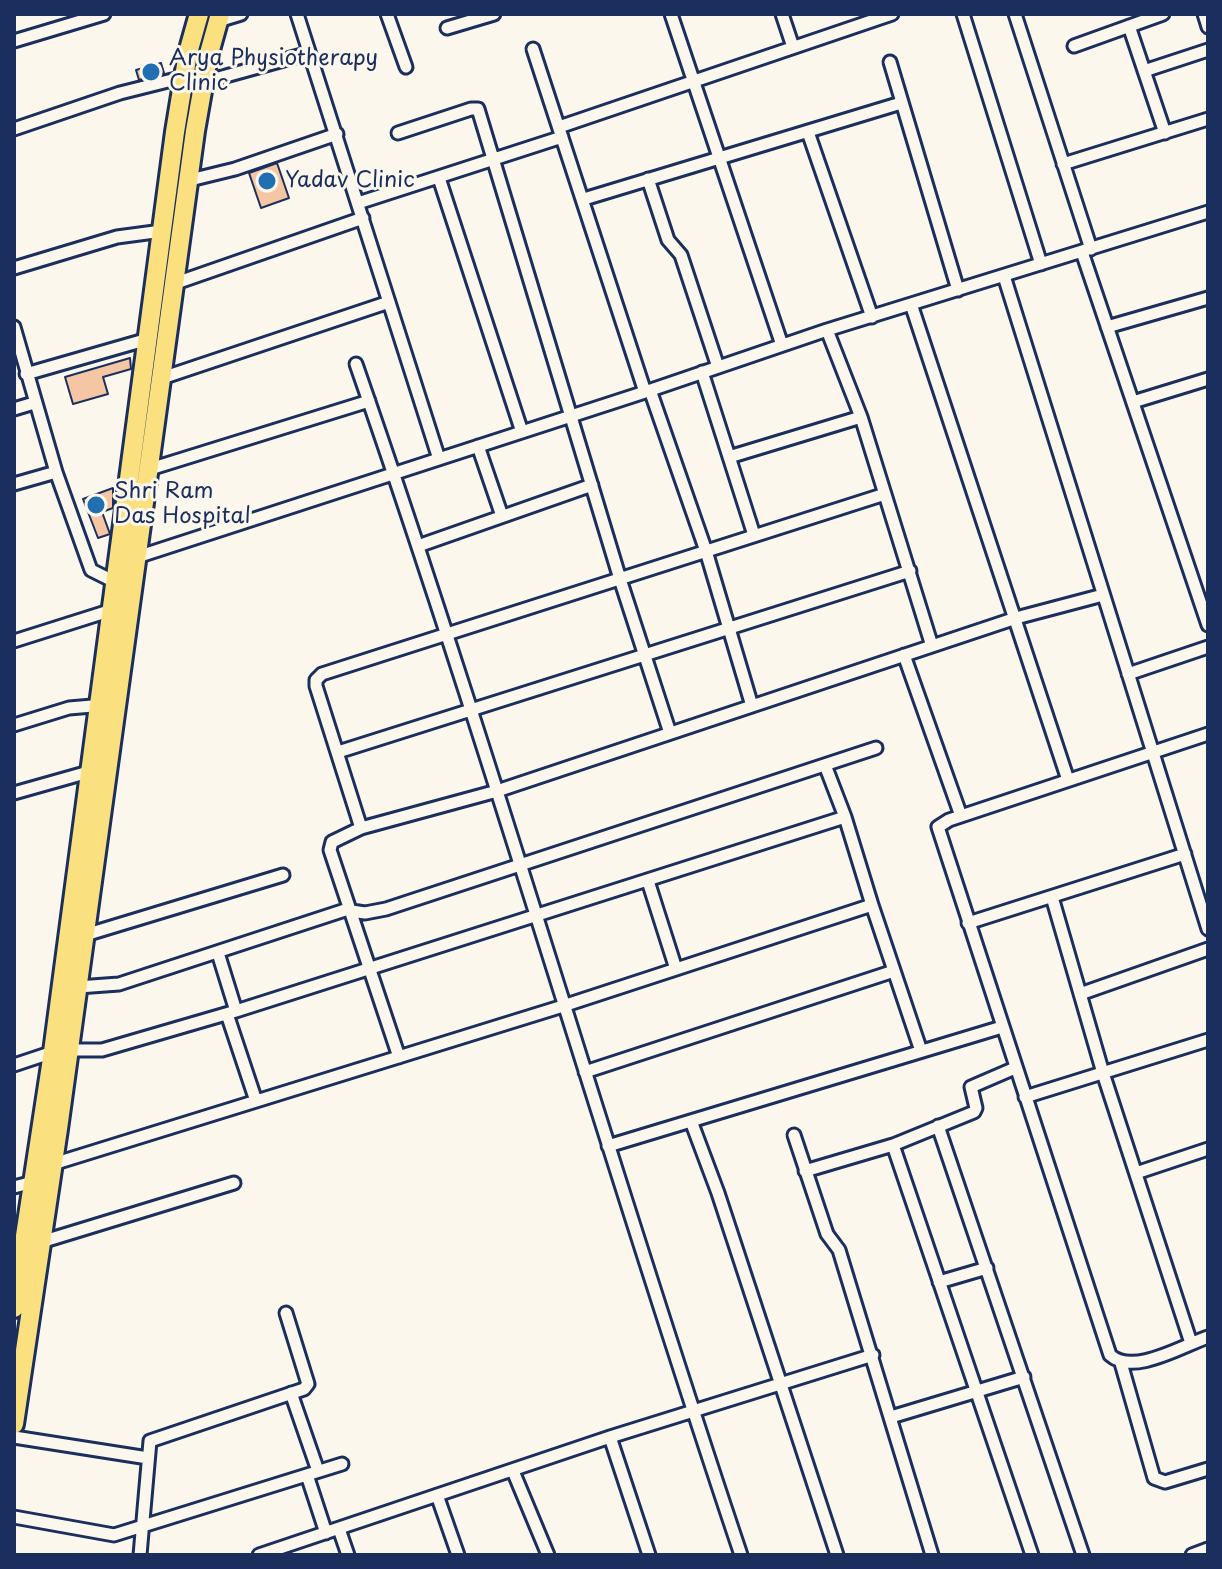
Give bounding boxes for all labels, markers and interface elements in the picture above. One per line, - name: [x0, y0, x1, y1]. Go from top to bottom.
- place label: Arya Physiotherapy Clinic: [169, 46, 378, 98]
- marker: Arya Physiotherapy Clinic: [140, 61, 162, 83]
- place label: Yadav Clinic: [285, 168, 415, 194]
- marker: Yadav Clinic: [256, 170, 278, 192]
- place label: Shri Ram Das Hospital: [114, 479, 251, 530]
- marker: Shri Ram Das Hospital: [85, 494, 107, 516]

